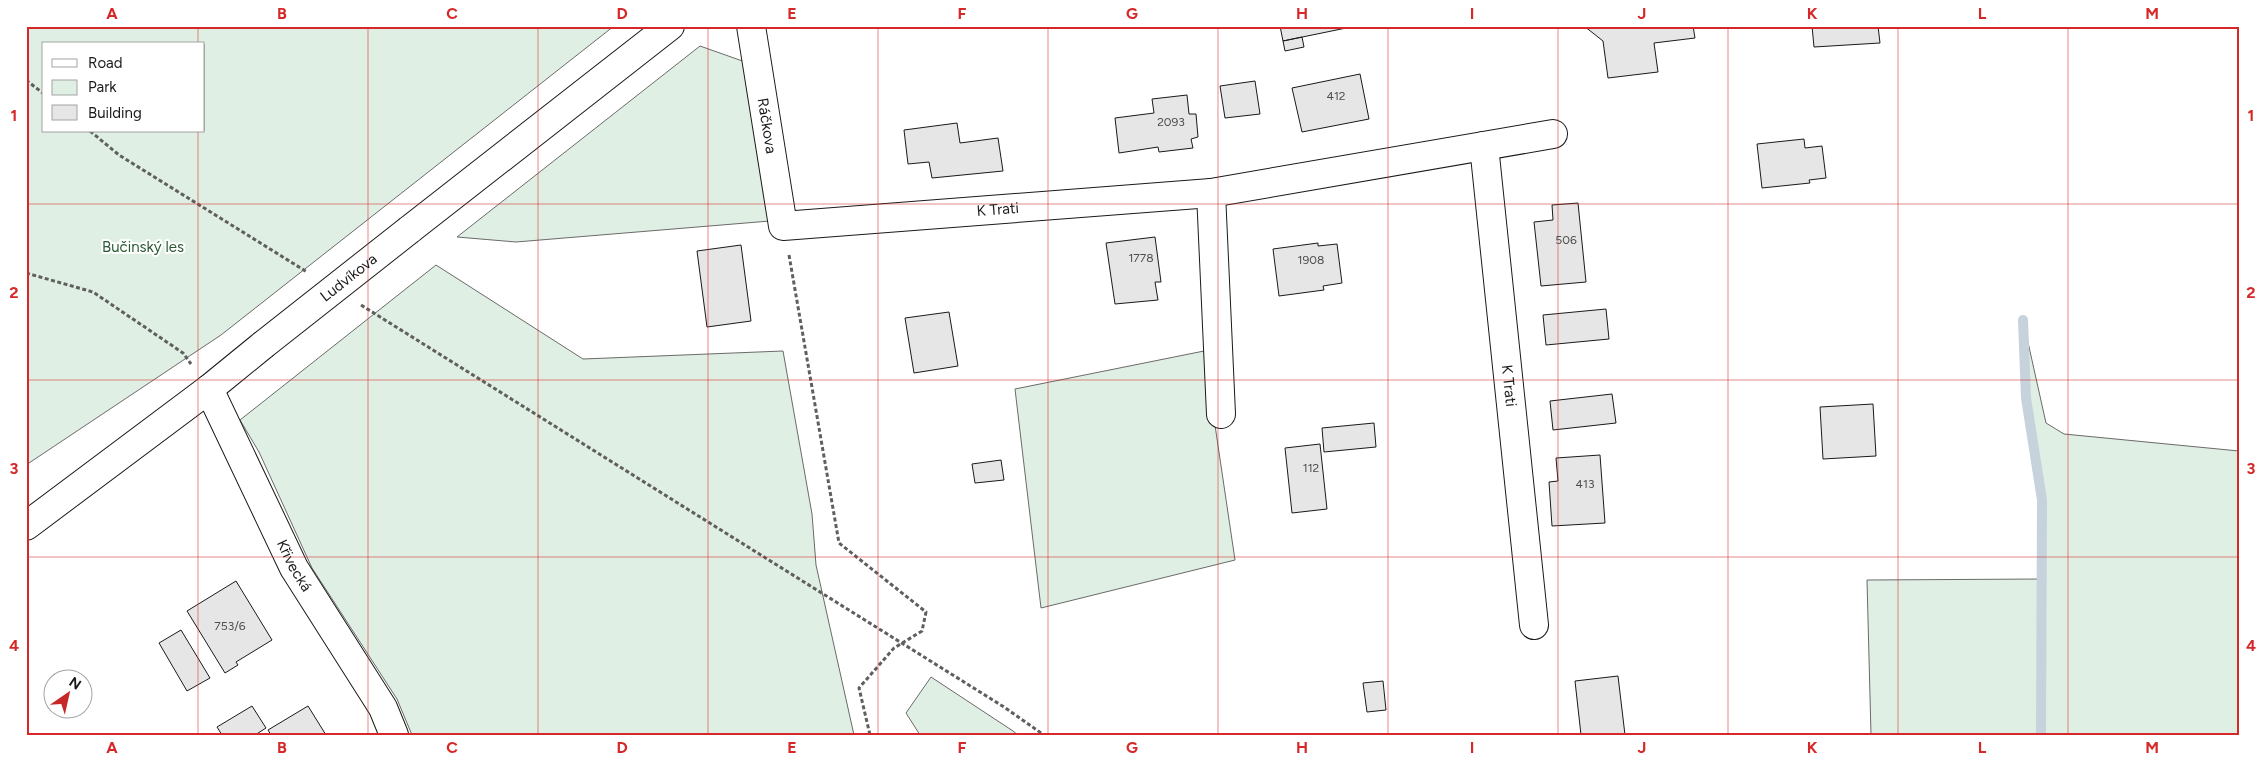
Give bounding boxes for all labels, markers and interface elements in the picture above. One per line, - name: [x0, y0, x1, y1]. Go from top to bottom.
- text: A: [106, 4, 118, 23]
- text: B: [277, 4, 287, 23]
- text: C: [446, 4, 458, 23]
- text: D: [616, 4, 628, 23]
- text: E: [787, 4, 797, 23]
- text: F: [958, 4, 967, 23]
- text: G: [1126, 4, 1138, 23]
- text: H: [1296, 4, 1308, 23]
- text: I: [1470, 4, 1474, 23]
- text: J: [1638, 4, 1646, 23]
- text: K: [1807, 4, 1818, 23]
- text: L: [1978, 4, 1987, 23]
- text: M: [2145, 4, 2159, 23]
- legend: [42, 42, 205, 132]
- text: Road: [88, 54, 123, 72]
- text: Park: [88, 78, 117, 96]
- house number: 412: [1326, 89, 1346, 103]
- street label: Ráčkova: [754, 97, 780, 155]
- text: Building: [88, 104, 142, 122]
- text: 1: [11, 106, 17, 125]
- text: 1: [2248, 106, 2254, 125]
- house number: 2093: [1157, 115, 1185, 129]
- street label: K Trati: [976, 199, 1020, 220]
- house number: 506: [1555, 233, 1577, 247]
- park label: Bučinský les: [102, 238, 184, 256]
- street label: Ludvíkova: [317, 250, 381, 305]
- house number: 1778: [1128, 251, 1154, 265]
- house number: 1908: [1298, 253, 1324, 267]
- text: 2: [9, 283, 19, 302]
- text: 2: [2246, 283, 2256, 302]
- street label: K Trati: [1498, 364, 1520, 408]
- text: 3: [10, 459, 19, 478]
- text: 3: [2247, 459, 2256, 478]
- house number: 112: [1303, 461, 1319, 475]
- house number: 413: [1576, 477, 1594, 491]
- street label: Křivecká: [273, 537, 316, 595]
- house number: 753/6: [214, 619, 246, 633]
- text: 4: [9, 636, 19, 655]
- text: 4: [2246, 636, 2256, 655]
- north arrow: [42, 668, 92, 718]
- text: N: [66, 674, 84, 694]
- text: A: [106, 738, 118, 757]
- text: B: [277, 738, 287, 757]
- text: C: [446, 738, 458, 757]
- text: D: [616, 738, 628, 757]
- text: E: [787, 738, 797, 757]
- text: F: [958, 738, 967, 757]
- text: G: [1126, 738, 1138, 757]
- text: H: [1296, 738, 1308, 757]
- text: I: [1470, 738, 1474, 757]
- text: J: [1638, 738, 1646, 757]
- text: K: [1807, 738, 1818, 757]
- text: L: [1978, 738, 1987, 757]
- text: M: [2145, 738, 2159, 757]

